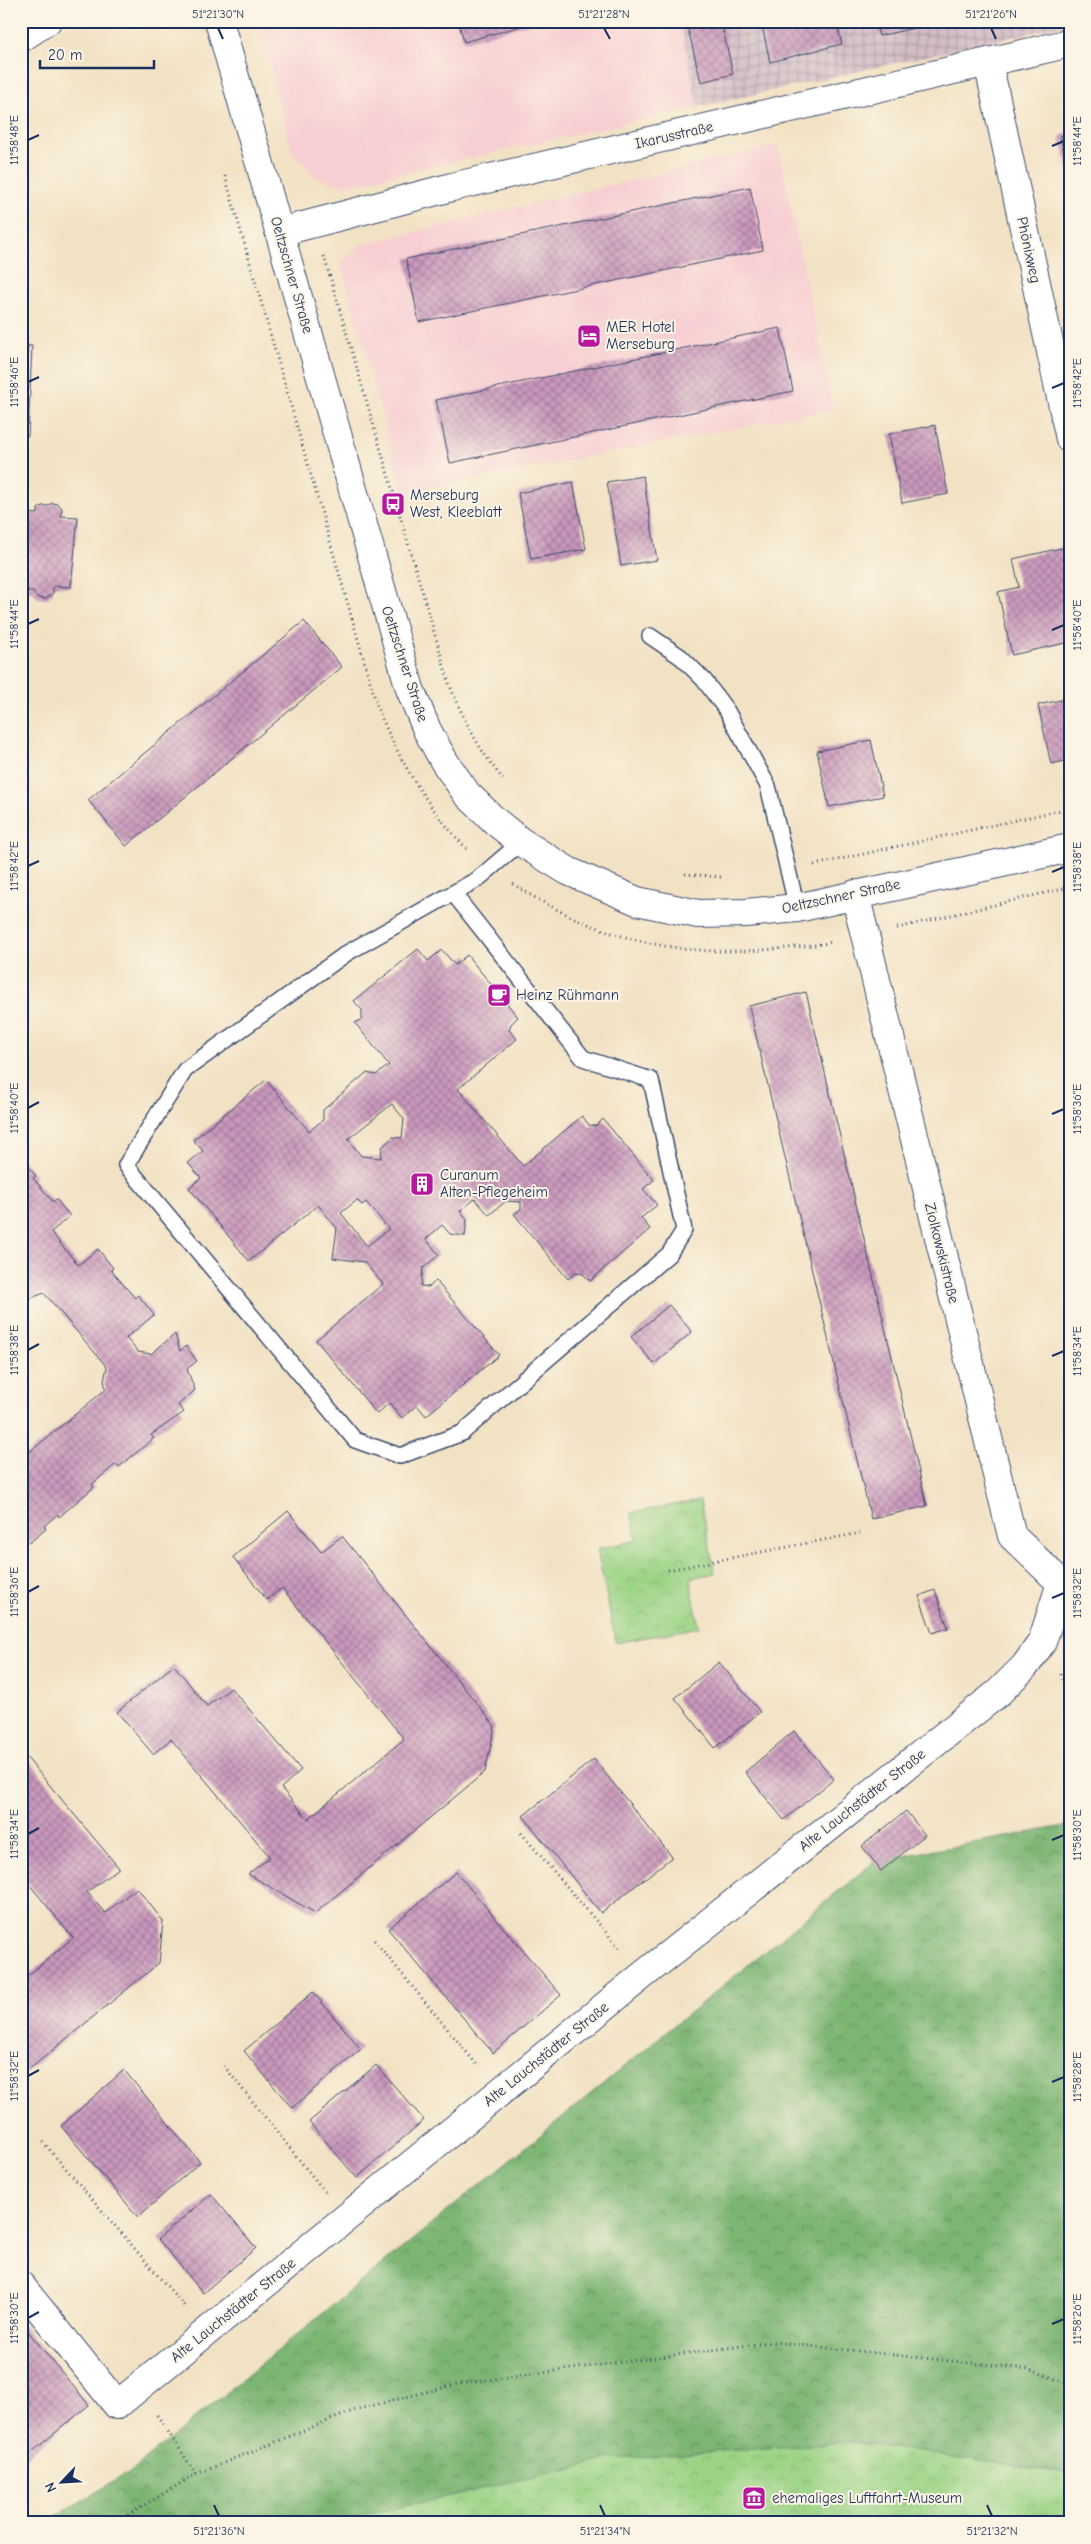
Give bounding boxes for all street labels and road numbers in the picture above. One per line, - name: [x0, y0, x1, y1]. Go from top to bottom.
- street label: Ikarusstraße: [633, 117, 715, 153]
- street label: Oeltzschner Straße: [267, 214, 317, 336]
- street label: Phönixweg: [1013, 215, 1045, 285]
- street label: Oeltzschner Straße: [378, 604, 432, 725]
- street label: Oeltzschner Straße: [780, 875, 902, 917]
- street label: Ziolkowskistraße: [921, 1201, 963, 1306]
- street label: Alte Lauchstädter Straße: [795, 1745, 929, 1855]
- street label: Alte Lauchstädter Straße: [480, 1998, 613, 2110]
- street label: Alte Lauchstädter Straße: [167, 2254, 300, 2366]

